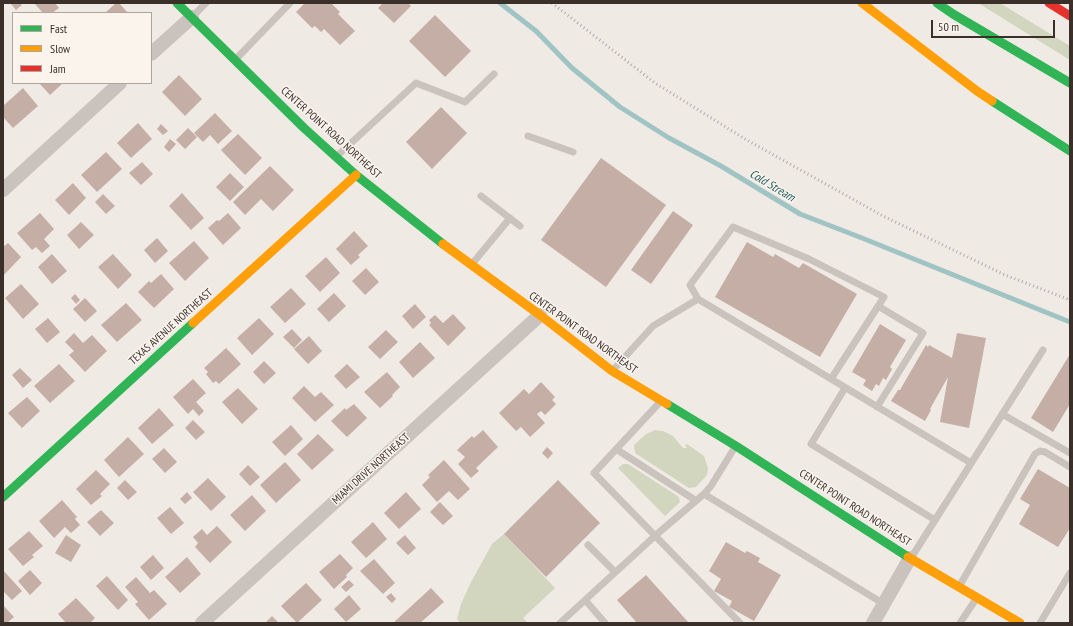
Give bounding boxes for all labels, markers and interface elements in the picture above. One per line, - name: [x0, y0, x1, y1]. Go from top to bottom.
- legend: [12, 12, 152, 84]
- scale bar: [933, 12, 1057, 38]
- text: 50 m: [938, 19, 959, 34]
- text: Fast: [50, 21, 67, 36]
- text: Slow: [50, 41, 70, 56]
- text: Jam: [50, 61, 66, 76]
- street label: CENTER POINT ROAD NORTHEAST: [278, 84, 384, 182]
- water label: Cold Stream: [747, 167, 797, 205]
- street label: TEXAS AVENUE NORTHEAST: [127, 286, 215, 368]
- street label: CENTER POINT ROAD NORTHEAST: [526, 289, 640, 377]
- street label: MIAMI DRIVE NORTHEAST: [330, 431, 412, 507]
- street label: CENTER POINT ROAD NORTHEAST: [797, 467, 913, 549]

